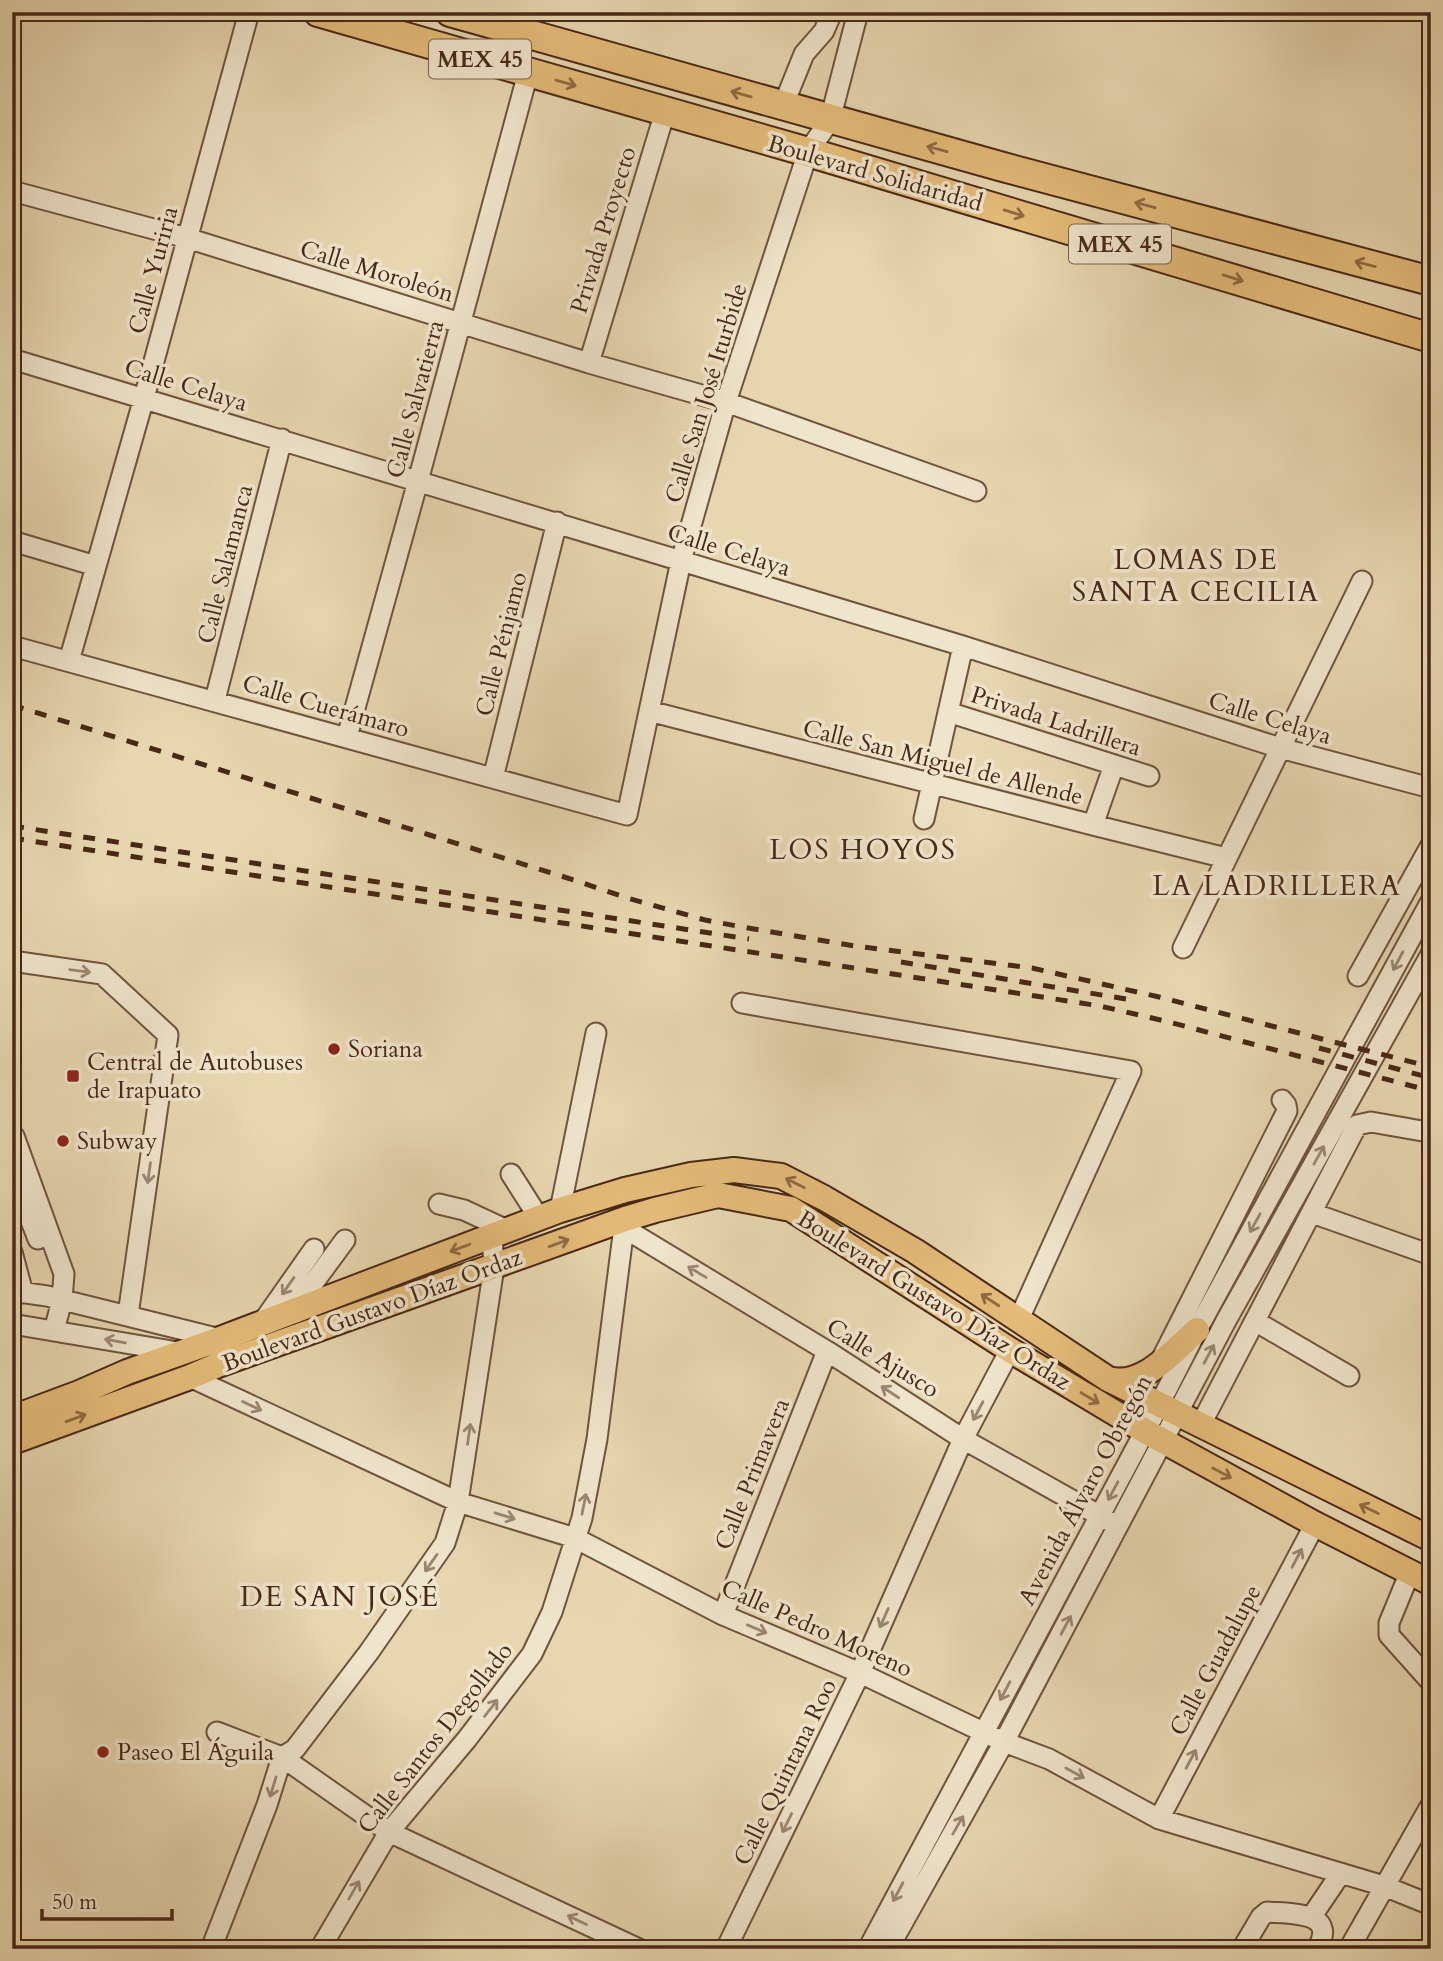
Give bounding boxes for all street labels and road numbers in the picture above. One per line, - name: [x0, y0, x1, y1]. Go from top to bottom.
- road number: MEX 45: [429, 40, 531, 78]
- street label: Boulevard Solidaridad: [763, 127, 986, 220]
- street label: Privada Proyecto: [562, 143, 645, 318]
- street label: Calle Yuriria: [121, 202, 186, 338]
- road number: MEX 45: [1069, 224, 1171, 264]
- street label: Calle Moroleón: [296, 232, 458, 311]
- street label: Calle San José Iturbide: [657, 279, 756, 507]
- street label: Calle Salvatierra: [379, 316, 453, 482]
- street label: Calle Celaya: [120, 351, 252, 420]
- street label: Calle Salamanca: [190, 481, 261, 647]
- street label: Calle Celaya: [663, 516, 795, 585]
- street label: Calle Pénjamo: [468, 569, 535, 720]
- street label: Calle Cuerámaro: [239, 667, 413, 746]
- street label: Privada Ladrillera: [966, 678, 1146, 765]
- street label: Calle Celaya: [1204, 684, 1336, 753]
- street label: Calle San Miguel de Allende: [799, 712, 1087, 813]
- street label: Boulevard Gustavo Díaz Ordaz: [791, 1202, 1077, 1399]
- street label: Boulevard Gustavo Díaz Ordaz: [218, 1241, 527, 1380]
- street label: Calle Ajusco: [820, 1311, 945, 1406]
- street label: Avenida Álvaro Obregón: [1010, 1369, 1161, 1612]
- street label: Calle Primavera: [707, 1393, 798, 1555]
- street label: Calle Pedro Moreno: [716, 1571, 918, 1685]
- street label: Calle Guadalupe: [1162, 1579, 1269, 1742]
- street label: Calle Santos Degollado: [350, 1636, 521, 1841]
- street label: Calle Quintana Roo: [726, 1673, 845, 1871]

